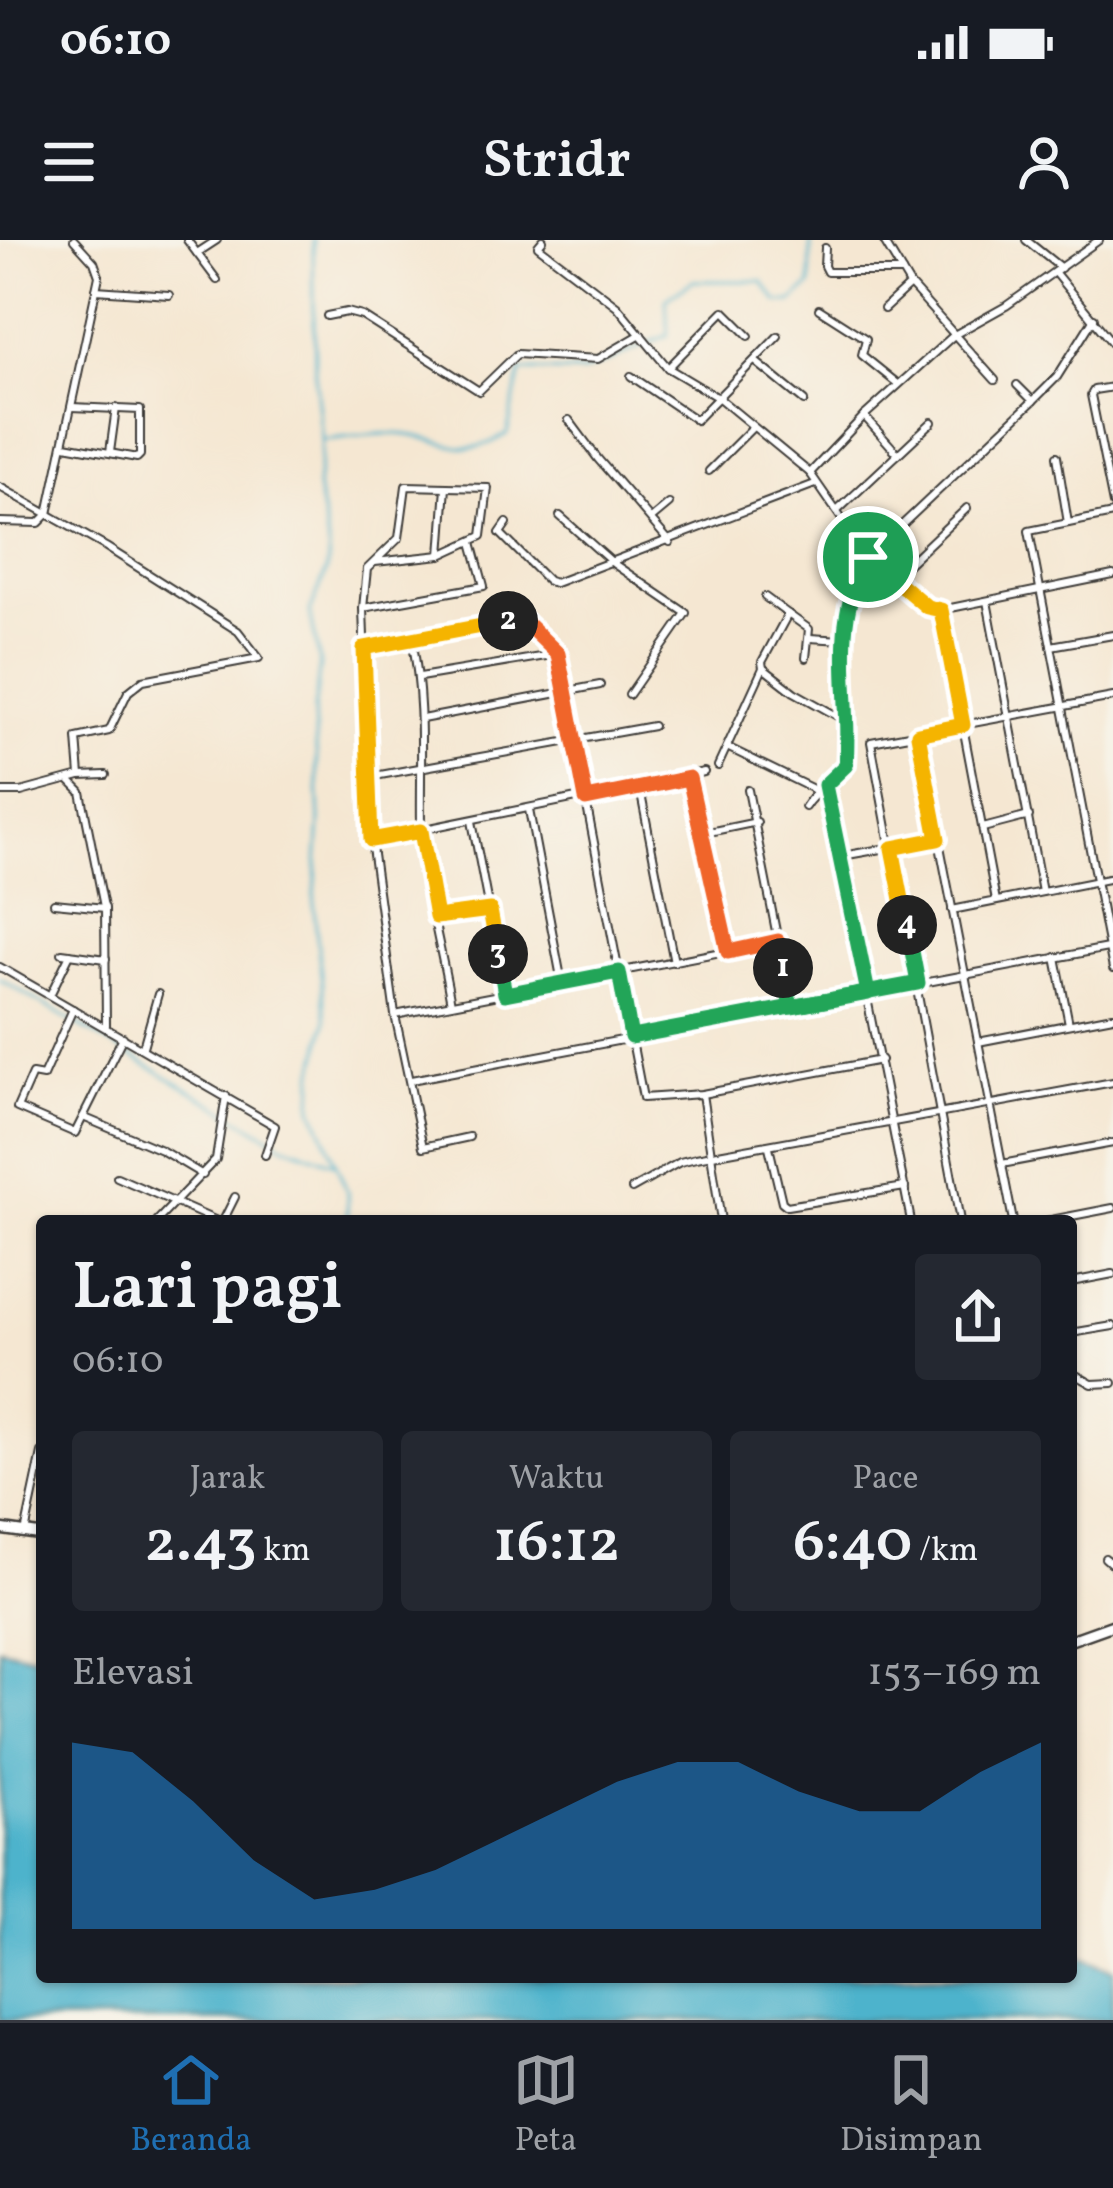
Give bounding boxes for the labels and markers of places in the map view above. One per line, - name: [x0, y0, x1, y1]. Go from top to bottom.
- pin: [817, 506, 919, 608]
- pin: 2: [478, 591, 538, 651]
- pin: 4: [877, 895, 937, 955]
- pin: 3: [468, 924, 528, 984]
- pin: 1: [753, 938, 813, 998]

